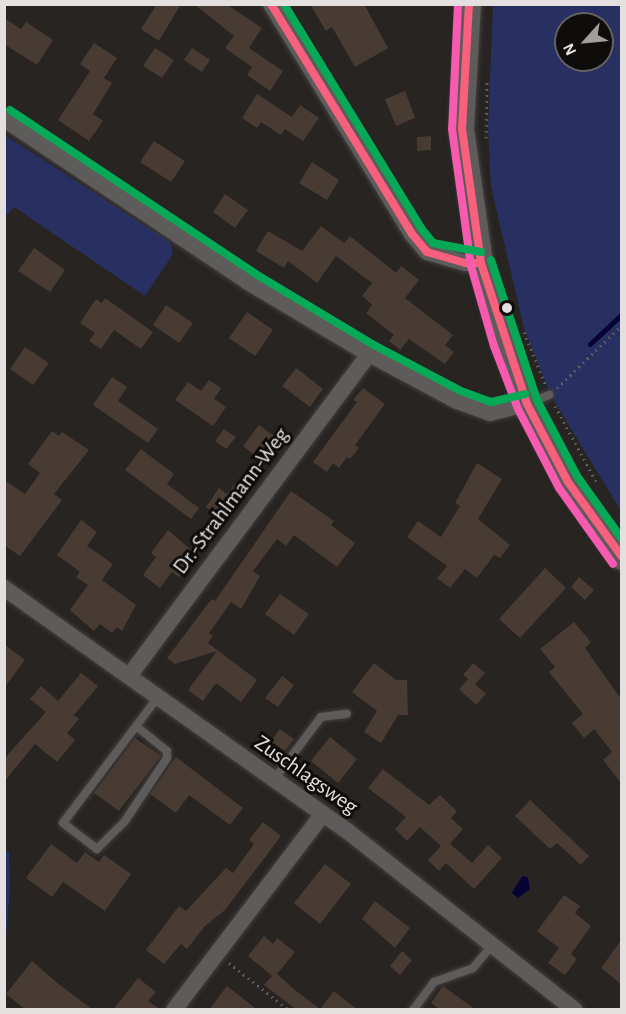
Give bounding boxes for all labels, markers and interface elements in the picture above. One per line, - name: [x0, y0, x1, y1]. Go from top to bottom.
- north arrow: [554, 12, 614, 72]
- text: N: [560, 41, 579, 58]
- unlabelled marker: [501, 302, 513, 314]
- street label: Dr.-Strahlmann-Weg: [167, 422, 295, 580]
- street label: Zuschlagsweg: [249, 730, 363, 820]

